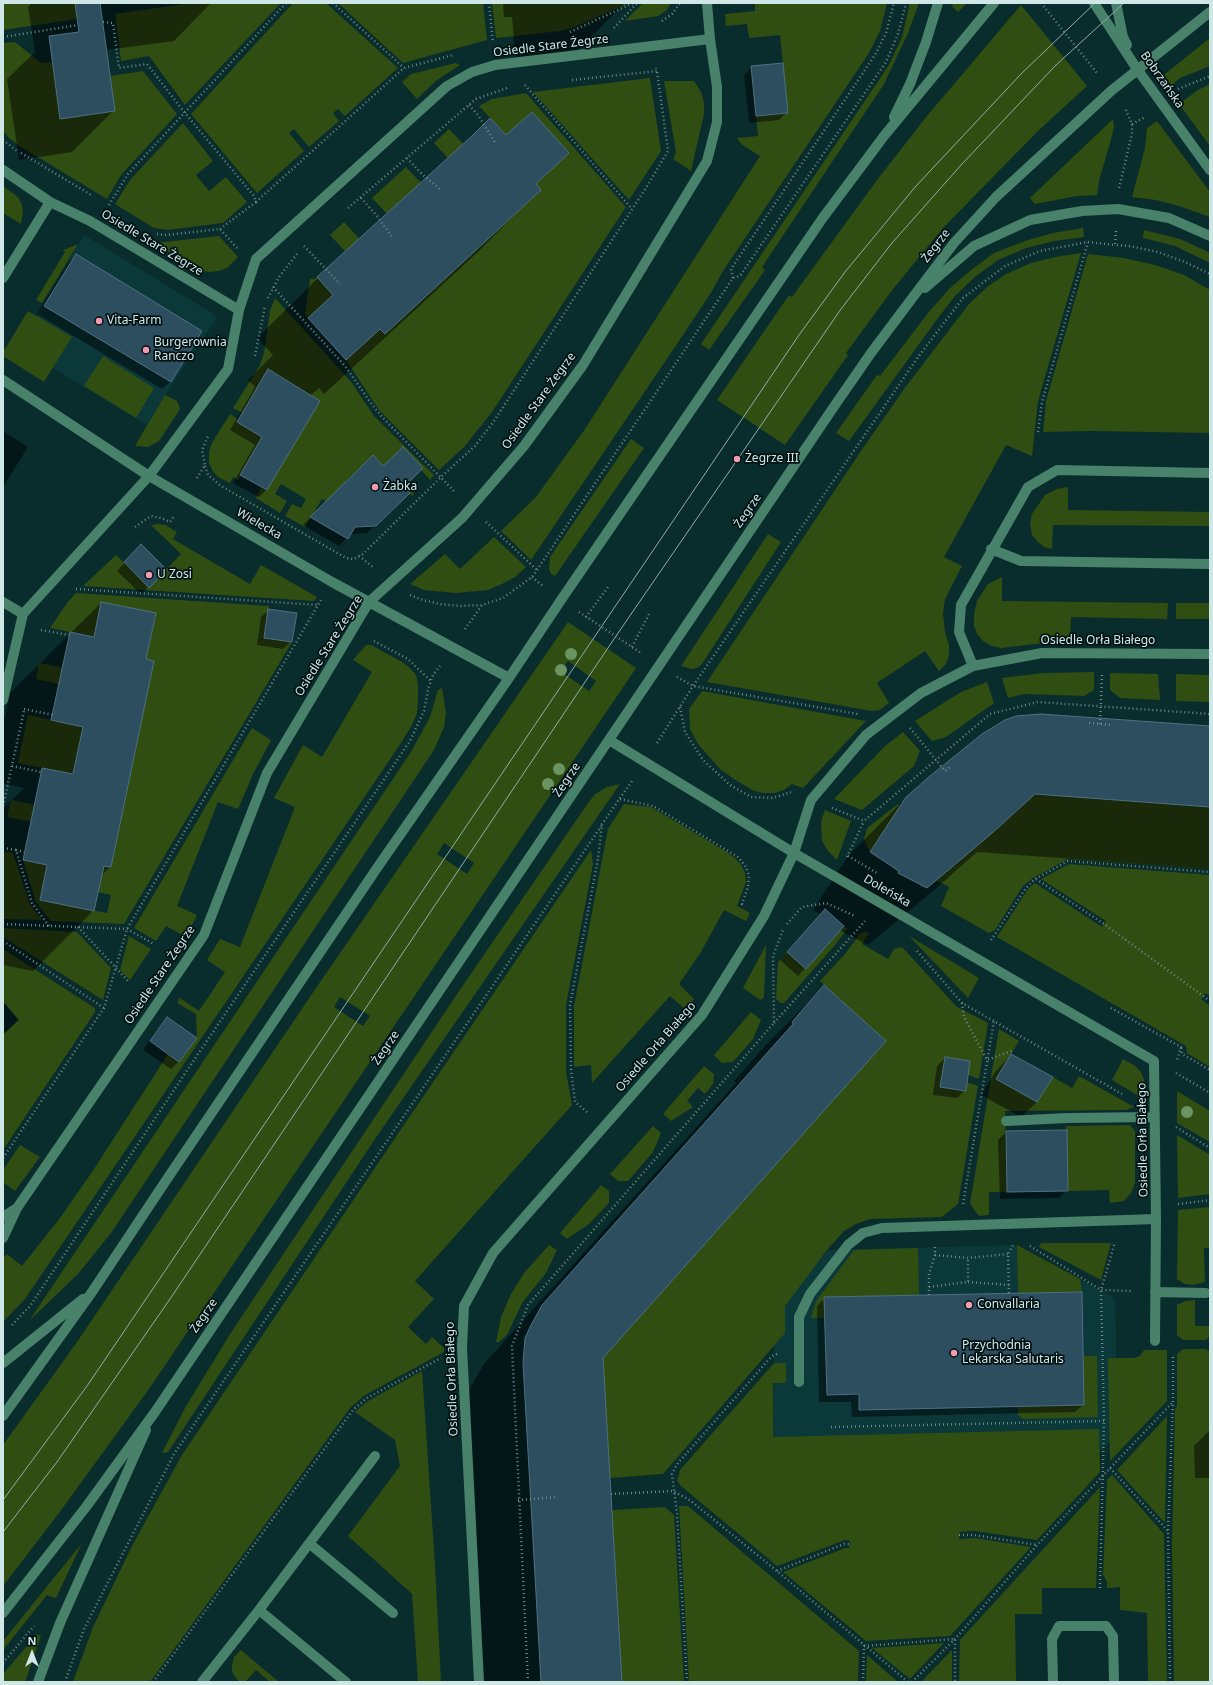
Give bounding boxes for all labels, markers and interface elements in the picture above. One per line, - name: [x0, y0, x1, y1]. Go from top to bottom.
- street label: Osiedle Stare Żegrze: [493, 32, 609, 60]
- street label: Bobrzańska: [1137, 49, 1187, 111]
- street label: Osiedle Stare Żegrze: [99, 207, 205, 279]
- street label: Żegrze: [919, 226, 953, 266]
- place label: Vita-Farm: [107, 314, 161, 328]
- marker: Vita-Farm: [94, 316, 104, 326]
- place label: Burgerownia Ranczo: [154, 336, 227, 364]
- marker: Burgerownia Ranczo: [141, 345, 151, 355]
- street label: Osiedle Stare Żegrze: [499, 350, 579, 452]
- place label: Żegrze III: [745, 452, 799, 466]
- marker: Żegrze III: [732, 454, 742, 464]
- place label: Żabka: [383, 480, 417, 494]
- marker: Żabka: [370, 482, 380, 492]
- street label: Żegrze: [731, 491, 765, 531]
- street label: Wielecka: [234, 505, 284, 543]
- place label: U Zosi: [157, 568, 192, 582]
- marker: U Zosi: [144, 570, 154, 580]
- street label: Osiedle Stare Żegrze: [292, 593, 366, 699]
- street label: Osiedle Orła Białego: [1041, 634, 1155, 648]
- street label: Żegrze: [550, 760, 584, 800]
- street label: Doleńska: [861, 872, 913, 910]
- street label: Osiedle Stare Żegrze: [122, 923, 198, 1027]
- street label: Osiedle Orła Białego: [613, 999, 699, 1095]
- street label: Żegrze: [369, 1028, 403, 1068]
- street label: Osiedle Orła Białego: [1135, 1083, 1151, 1197]
- street label: Żegrze: [187, 1296, 221, 1336]
- place label: Convallaria: [977, 1298, 1040, 1312]
- marker: Convallaria: [964, 1300, 974, 1310]
- street label: Osiedle Orła Białego: [443, 1321, 461, 1437]
- place label: Przychodnia Lekarska Salutaris: [962, 1339, 1064, 1367]
- marker: Przychodnia Lekarska Salutaris: [949, 1348, 959, 1358]
- north arrow: [12, 1633, 52, 1673]
- text: N: [28, 1633, 36, 1648]

